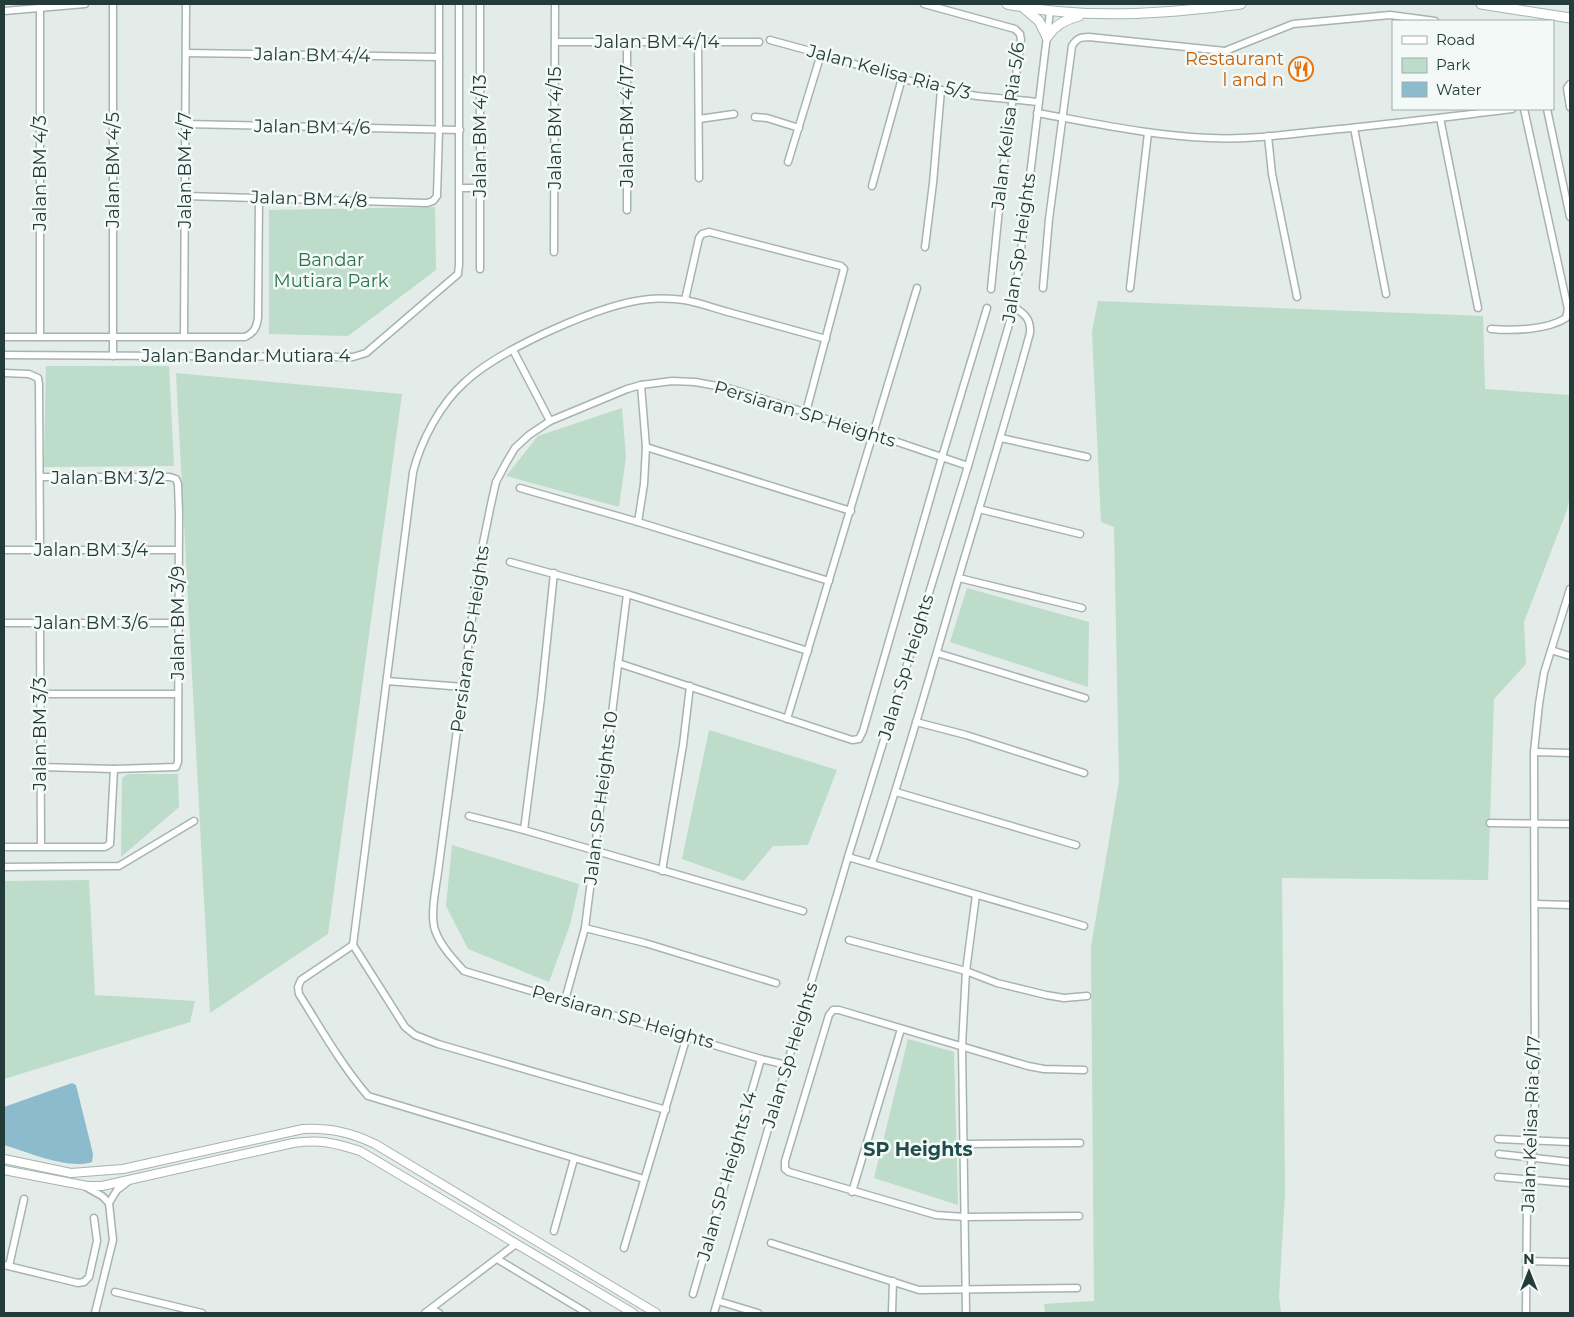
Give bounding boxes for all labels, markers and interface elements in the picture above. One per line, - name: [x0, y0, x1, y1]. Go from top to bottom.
- legend: [1392, 20, 1554, 110]
- text: Road: [1436, 30, 1475, 49]
- street label: Jalan BM 4/14: [594, 31, 720, 53]
- street label: Jalan Kelisa Ria 5/3: [804, 39, 973, 104]
- street label: Jalan Kelisa Ria 5/6: [987, 41, 1029, 212]
- street label: Jalan BM 4/4: [253, 43, 371, 67]
- place label: Restaurant l and n: [1185, 48, 1284, 91]
- text: Park: [1436, 55, 1470, 74]
- restaurant icon: Restaurant l and n: [1288, 56, 1314, 82]
- street label: Jalan BM 4/17: [616, 64, 638, 189]
- street label: Jalan BM 4/15: [544, 66, 566, 191]
- street label: Jalan BM 4/13: [469, 74, 491, 199]
- text: Water: [1436, 80, 1482, 99]
- street label: Jalan BM 4/5: [102, 112, 124, 229]
- street label: Jalan BM 4/7: [174, 112, 196, 229]
- street label: Jalan BM 4/3: [29, 115, 51, 232]
- street label: Jalan BM 4/6: [253, 115, 370, 139]
- street label: Jalan Sp Heights: [997, 172, 1040, 325]
- street label: Jalan BM 4/8: [249, 186, 368, 212]
- park label: Bandar Mutiara Park: [274, 249, 389, 292]
- street label: Jalan Bandar Mutiara 4: [141, 345, 351, 367]
- street label: Persiaran SP Heights: [712, 376, 899, 452]
- street label: Jalan BM 3/2: [50, 467, 165, 489]
- street label: Jalan BM 3/4: [33, 539, 148, 561]
- street label: Persiaran SP Heights: [446, 544, 494, 734]
- street label: Jalan BM 3/9: [167, 566, 189, 681]
- street label: Jalan Sp Heights: [873, 591, 939, 743]
- street label: Jalan BM 3/6: [33, 612, 148, 634]
- street label: Jalan BM 3/3: [29, 677, 51, 792]
- street label: Jalan SP Heights 10: [579, 710, 623, 887]
- street label: Jalan Sp Heights: [757, 979, 823, 1131]
- street label: Persiaran SP Heights: [529, 980, 717, 1054]
- street label: Jalan Kelisa Ria 6/17: [1517, 1035, 1545, 1214]
- street label: Jalan SP Heights 14: [692, 1089, 762, 1264]
- district label: SP Heights: [863, 1138, 973, 1161]
- north arrow: [1504, 1247, 1554, 1297]
- text: N: [1523, 1250, 1535, 1268]

